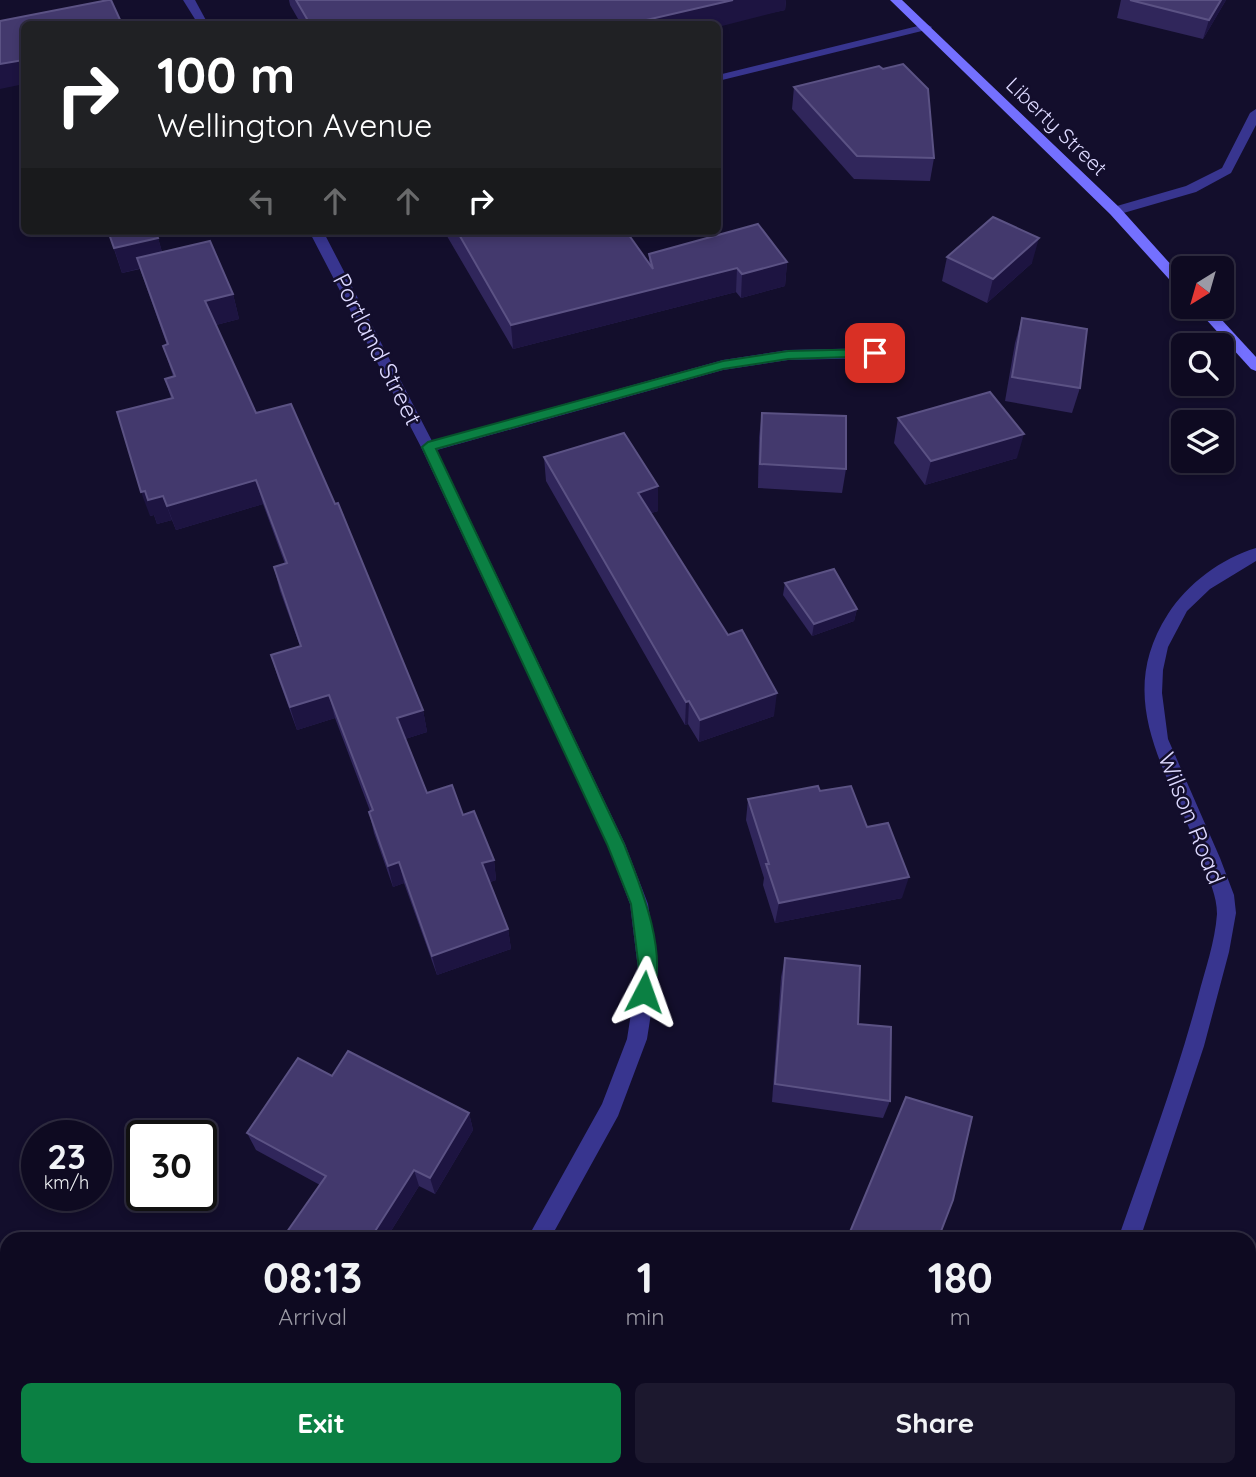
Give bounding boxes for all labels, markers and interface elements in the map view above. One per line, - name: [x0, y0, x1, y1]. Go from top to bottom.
- text: 100 m: [157, 44, 295, 105]
- icon: right: [42, 49, 133, 140]
- street label: Liberty Street: [1001, 71, 1113, 181]
- text: Wellington Avenue: [157, 105, 432, 145]
- icon: left: [243, 182, 281, 220]
- icon: ahead: [316, 182, 354, 220]
- icon: ahead: [389, 182, 427, 220]
- icon: right: [462, 182, 500, 220]
- north arrow: [1171, 256, 1234, 318]
- map controls: [1171, 256, 1234, 473]
- street label: Portland Street: [327, 268, 429, 430]
- pin: [845, 323, 905, 383]
- button: search: [1171, 333, 1234, 396]
- icon: arrive: [856, 334, 894, 372]
- button: layers: [1171, 410, 1234, 473]
- street label: Wilson Road: [1152, 748, 1232, 888]
- position arrow: [607, 955, 681, 1029]
- speed limit sign: 30: [126, 1120, 217, 1211]
- text: 23: [47, 1134, 86, 1178]
- text: km/h: [44, 1171, 89, 1194]
- text: 08:13: [263, 1251, 362, 1304]
- text: 1: [637, 1251, 653, 1304]
- text: 180: [928, 1251, 993, 1304]
- text: Arrival: [278, 1302, 347, 1331]
- text: min: [625, 1302, 665, 1331]
- text: m: [950, 1302, 971, 1331]
- button: Exit: [21, 1383, 621, 1463]
- button: Share: [635, 1383, 1235, 1463]

